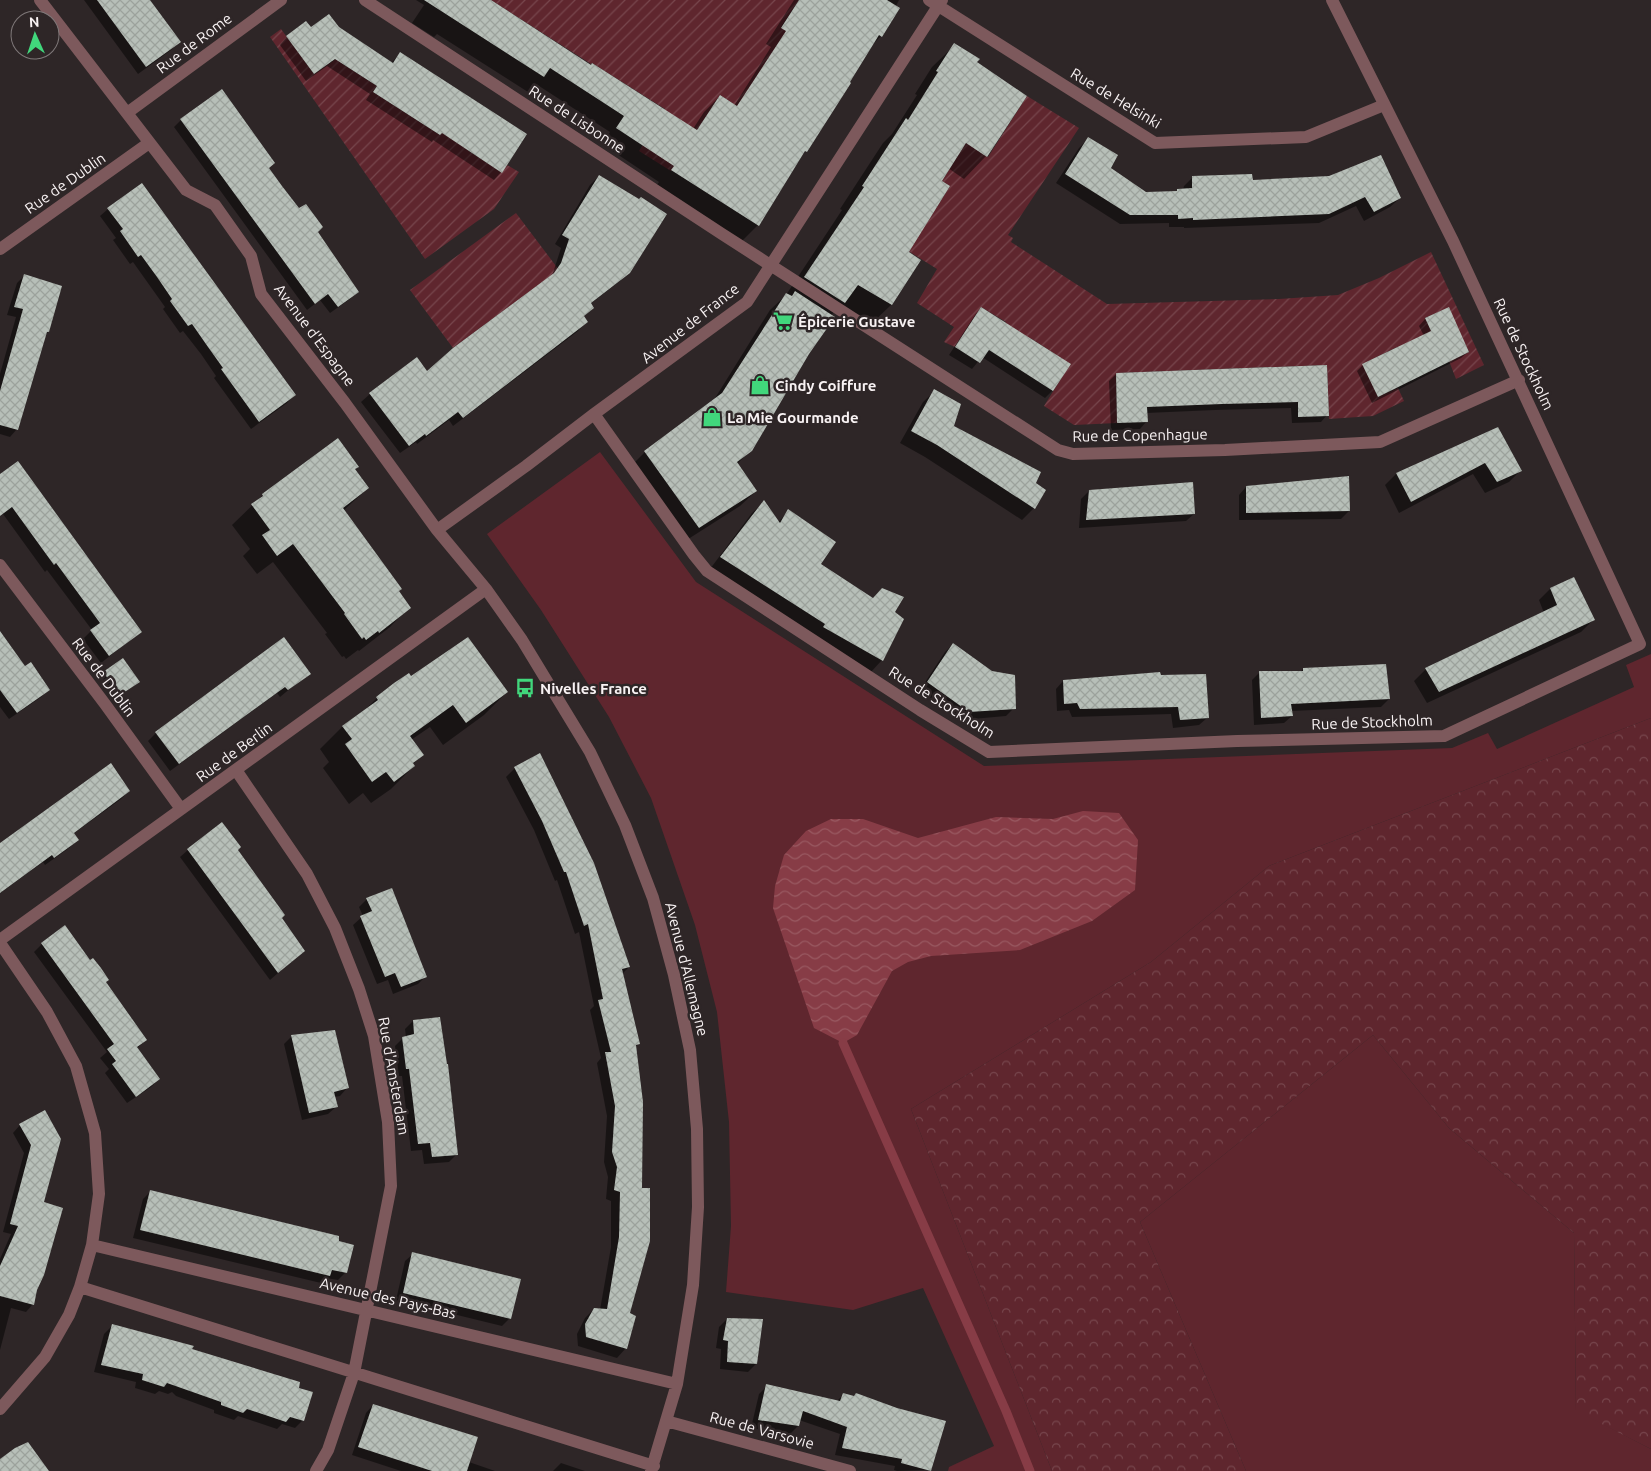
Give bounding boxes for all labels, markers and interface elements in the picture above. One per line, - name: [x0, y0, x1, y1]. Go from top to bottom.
- street label: Rue de Rome: [153, 9, 235, 77]
- north arrow: [10, 10, 60, 60]
- text: N: [29, 14, 40, 30]
- street label: Rue de Helsinki: [1068, 64, 1164, 132]
- street label: Rue de Lisbonne: [526, 82, 628, 156]
- street label: Rue de Dublin: [22, 149, 108, 217]
- street label: Avenue de France: [638, 280, 742, 366]
- street label: Avenue d'Espagne: [271, 281, 359, 389]
- street label: Rue de Stockholm: [1491, 295, 1557, 413]
- supermarket icon: Épicerie Gustave: [772, 310, 794, 332]
- place label: Épicerie Gustave: [798, 313, 915, 330]
- shop icon: Cindy Coiffure: [749, 374, 771, 396]
- place label: Cindy Coiffure: [775, 377, 877, 394]
- shop icon: La Mie Gourmande: [701, 406, 723, 428]
- place label: La Mie Gourmande: [727, 409, 859, 426]
- street label: Rue de Copenhague: [1072, 425, 1208, 445]
- street label: Rue de Dublin: [69, 634, 139, 720]
- street label: Rue de Stockholm: [886, 663, 998, 741]
- bus stop icon: Nivelles France: [514, 677, 536, 699]
- place label: Nivelles France: [540, 680, 647, 697]
- street label: Rue de Stockholm: [1311, 711, 1433, 733]
- street label: Rue de Berlin: [193, 719, 275, 785]
- street label: Avenue d'Allemagne: [662, 900, 712, 1038]
- street label: Rue d'Amsterdam: [375, 1016, 413, 1136]
- street label: Avenue des Pays-Bas: [318, 1274, 458, 1322]
- street label: Rue de Varsovie: [708, 1408, 816, 1452]

